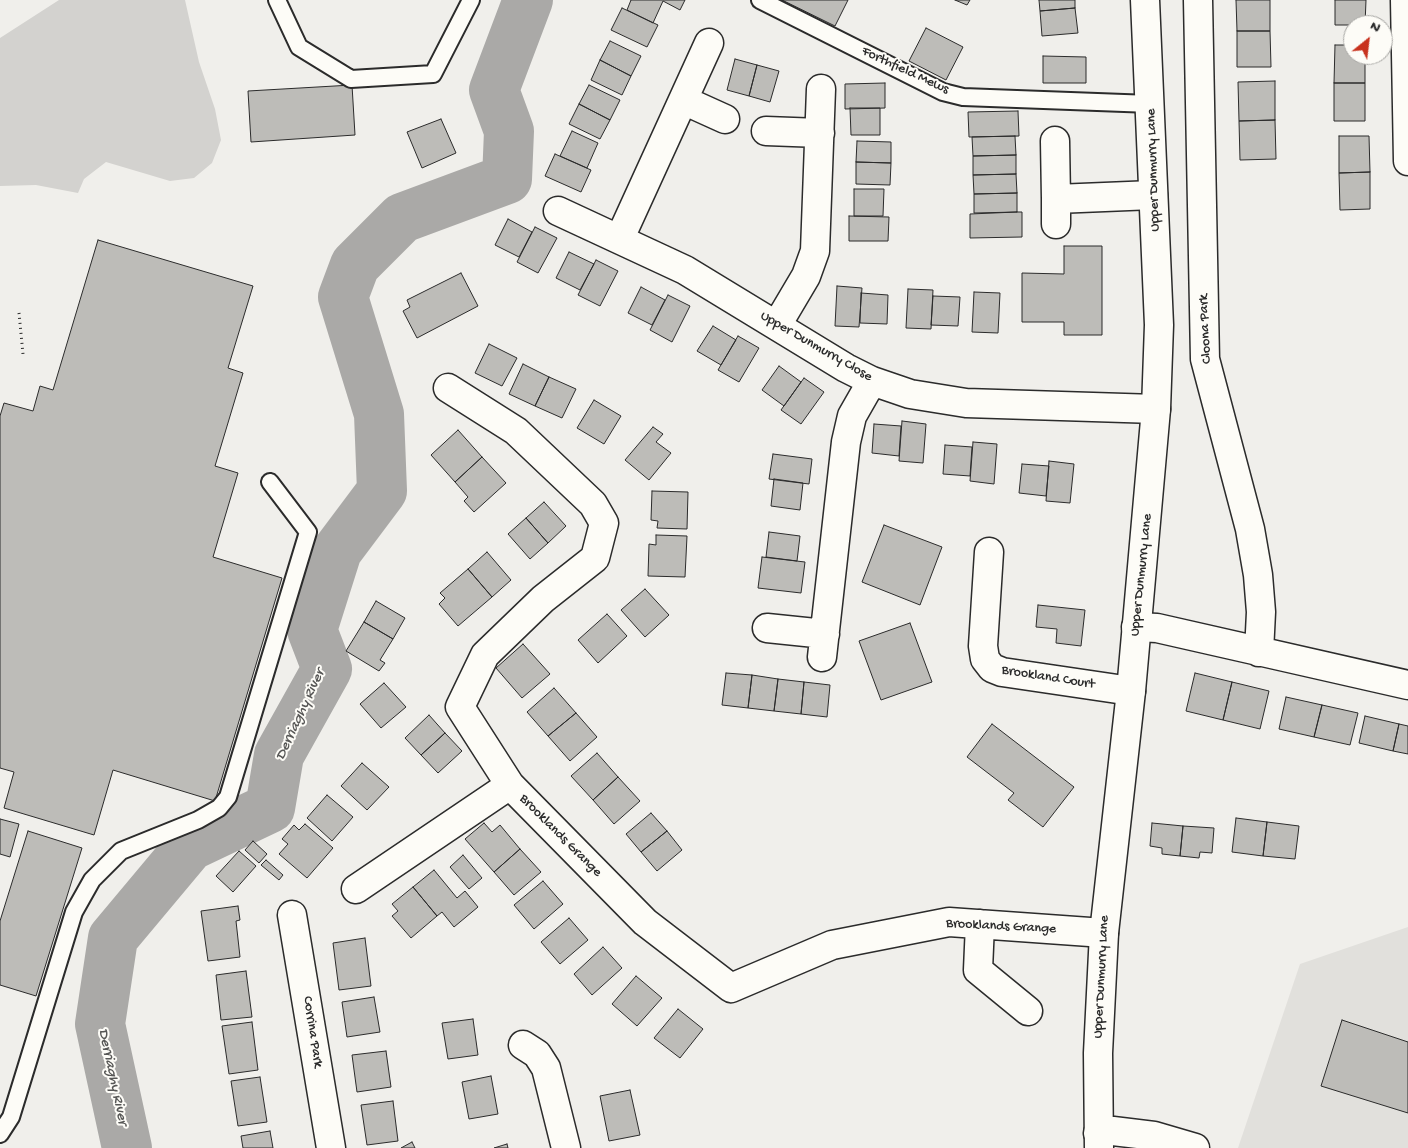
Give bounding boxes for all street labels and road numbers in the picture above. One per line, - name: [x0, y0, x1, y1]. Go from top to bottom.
- street label: Forthfield Mews: [859, 43, 951, 99]
- street label: Upper Dunmurry Lane: [1143, 108, 1165, 232]
- street label: Cloona Park: [1196, 294, 1216, 364]
- street label: Upper Dunmurry Close: [757, 308, 875, 386]
- street label: Upper Dunmurry Lane: [1127, 513, 1157, 637]
- street label: Brookland Court: [1000, 662, 1096, 694]
- street label: Brooklands Grange: [515, 791, 605, 881]
- street label: Upper Dunmurry Lane: [1090, 915, 1114, 1039]
- street label: Brooklands Grange: [945, 916, 1057, 938]
- street label: Corrina Park: [298, 995, 326, 1069]

